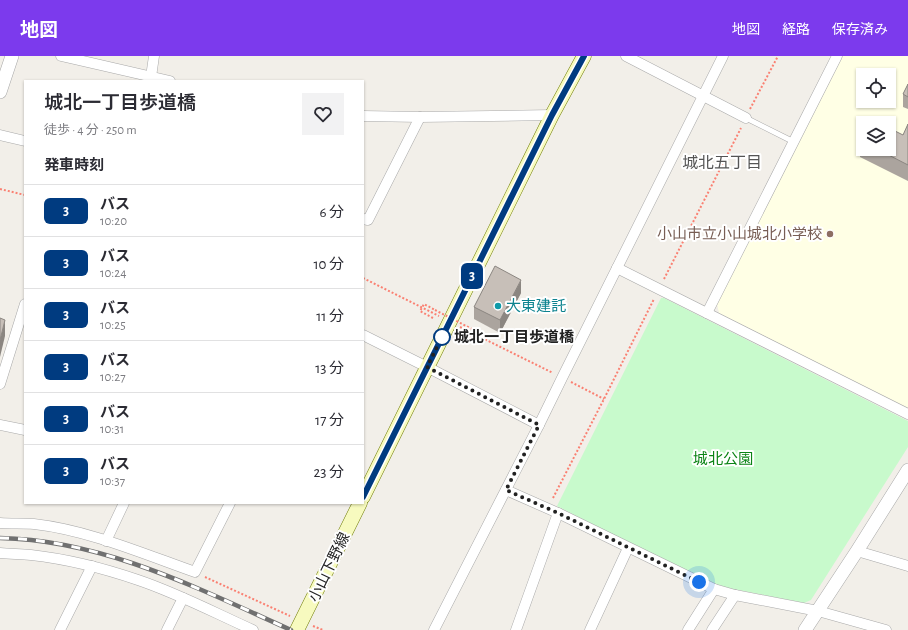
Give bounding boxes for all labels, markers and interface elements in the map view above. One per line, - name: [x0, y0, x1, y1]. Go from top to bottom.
- text: 地図: [20, 21, 58, 40]
- text: 地図: [732, 23, 760, 37]
- text: 経路: [782, 23, 810, 37]
- text: 保存済み: [832, 23, 888, 37]
- map controls: [856, 68, 896, 156]
- button: locate: [856, 68, 896, 108]
- button: heart: [302, 93, 344, 135]
- text: 城北一丁目歩道橋: [44, 94, 196, 113]
- button: layers: [856, 116, 896, 156]
- text: 徒歩 · 4 分 · 250 m: [44, 124, 137, 137]
- district label: 城北五丁目: [682, 154, 762, 171]
- text: 発車時刻: [44, 158, 104, 173]
- text: バス: [100, 197, 130, 212]
- text: 3: [63, 204, 69, 218]
- text: 6 分: [319, 205, 344, 220]
- text: 10:20: [100, 215, 127, 228]
- place label: 小山市立小山城北小学校: [657, 225, 822, 242]
- marker: 小山市立小山城北小学校: [825, 229, 835, 239]
- text: バス: [100, 249, 130, 264]
- text: 3: [63, 256, 69, 270]
- text: 10 分: [313, 257, 344, 272]
- line badge: 3: [459, 263, 485, 289]
- text: 10:24: [100, 267, 126, 280]
- text: 3: [469, 269, 475, 283]
- place label: 大東建託: [506, 298, 566, 314]
- text: バス: [100, 301, 130, 316]
- marker: 大東建託: [493, 301, 503, 311]
- text: 3: [63, 308, 69, 322]
- text: 11 分: [316, 309, 344, 324]
- text: 10:25: [100, 319, 126, 332]
- marker: 城北一丁目歩道橋: [433, 328, 451, 346]
- place label: 城北一丁目歩道橋: [454, 328, 575, 345]
- text: バス: [100, 353, 130, 368]
- text: 3: [63, 360, 69, 374]
- text: 13 分: [315, 361, 344, 376]
- text: 10:27: [100, 371, 126, 384]
- text: バス: [100, 405, 130, 420]
- text: 3: [63, 412, 69, 426]
- text: 17 分: [315, 413, 344, 428]
- text: 10:31: [100, 423, 124, 436]
- park label: 城北公園: [693, 450, 753, 467]
- text: バス: [100, 457, 130, 472]
- text: 3: [63, 464, 69, 478]
- text: 23 分: [314, 465, 344, 480]
- text: 10:37: [100, 475, 125, 488]
- street label: 小山下野線: [305, 530, 353, 604]
- your location: [689, 572, 709, 592]

